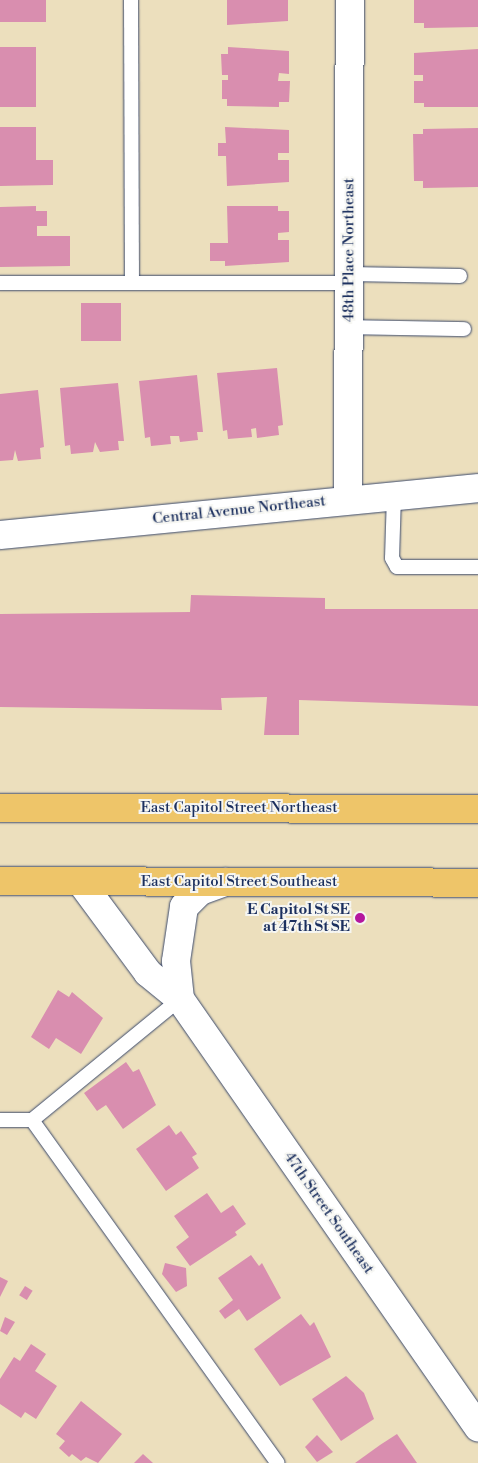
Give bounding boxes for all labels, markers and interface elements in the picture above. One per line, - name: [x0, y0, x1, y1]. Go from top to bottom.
- street label: 48th Place Northeast: [340, 178, 358, 322]
- street label: Central Avenue Northeast: [151, 492, 327, 528]
- street label: East Capitol Street Northeast: [140, 799, 338, 817]
- street label: East Capitol Street Southeast: [141, 873, 337, 891]
- place label: E Capitol St SE at 47th St SE: [247, 900, 350, 935]
- marker: E Capitol St SE at 47th St SE: [354, 912, 366, 924]
- street label: 47th Street Southeast: [280, 1149, 378, 1277]

